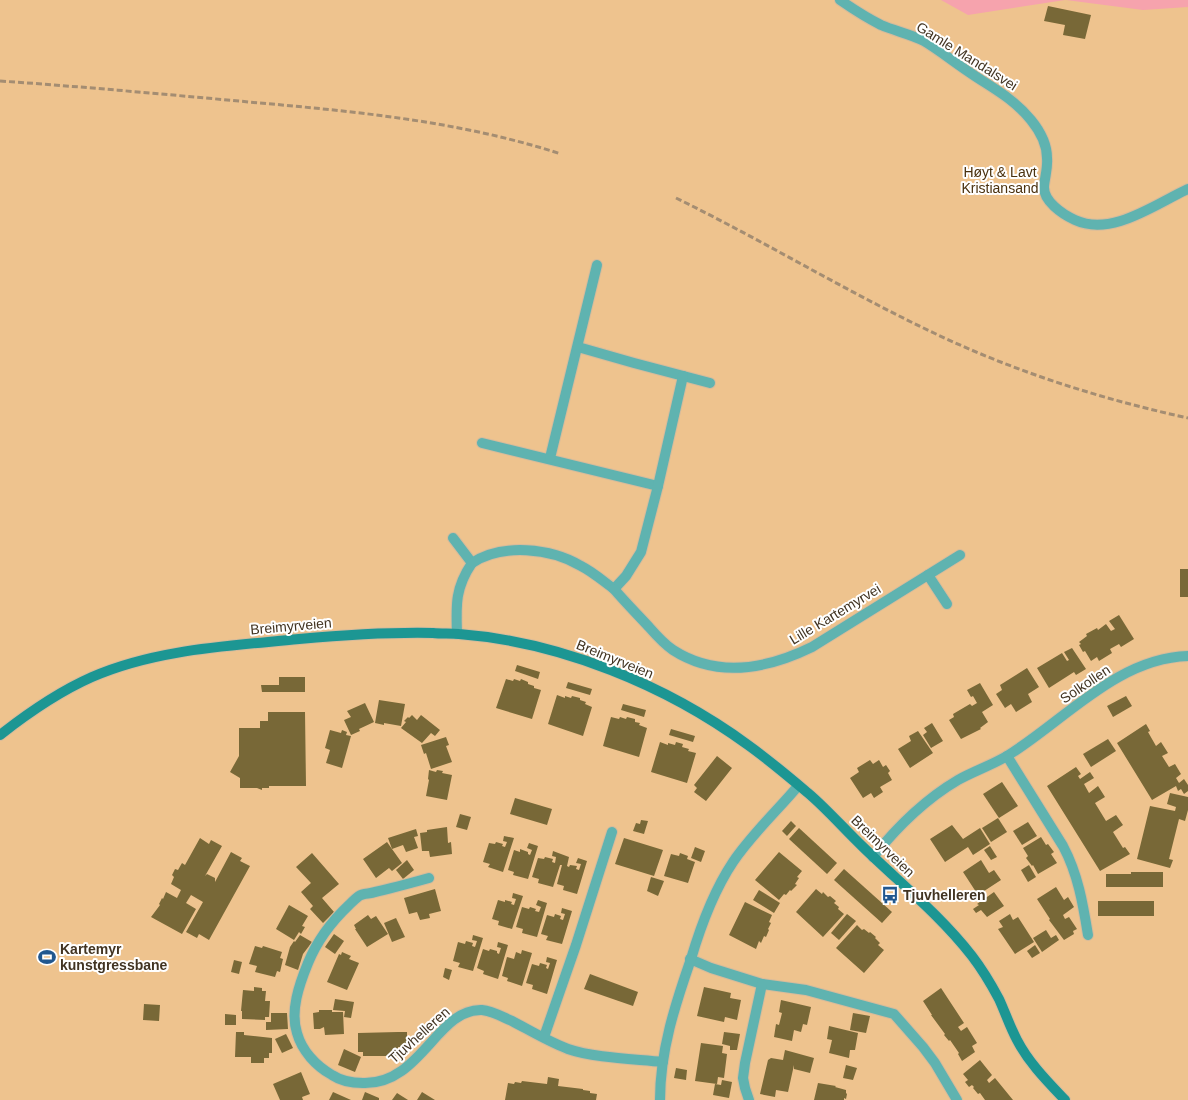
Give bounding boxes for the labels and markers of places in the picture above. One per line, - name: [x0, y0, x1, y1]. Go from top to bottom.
- bus stop icon: Tjuvhelleren: [880, 885, 900, 905]
- place label: Tjuvhelleren: [903, 887, 985, 903]
- place label: Kartemyr kunstgressbane: [60, 941, 168, 973]
- sports icon: Kartemyr kunstgressbane: [37, 947, 57, 967]

